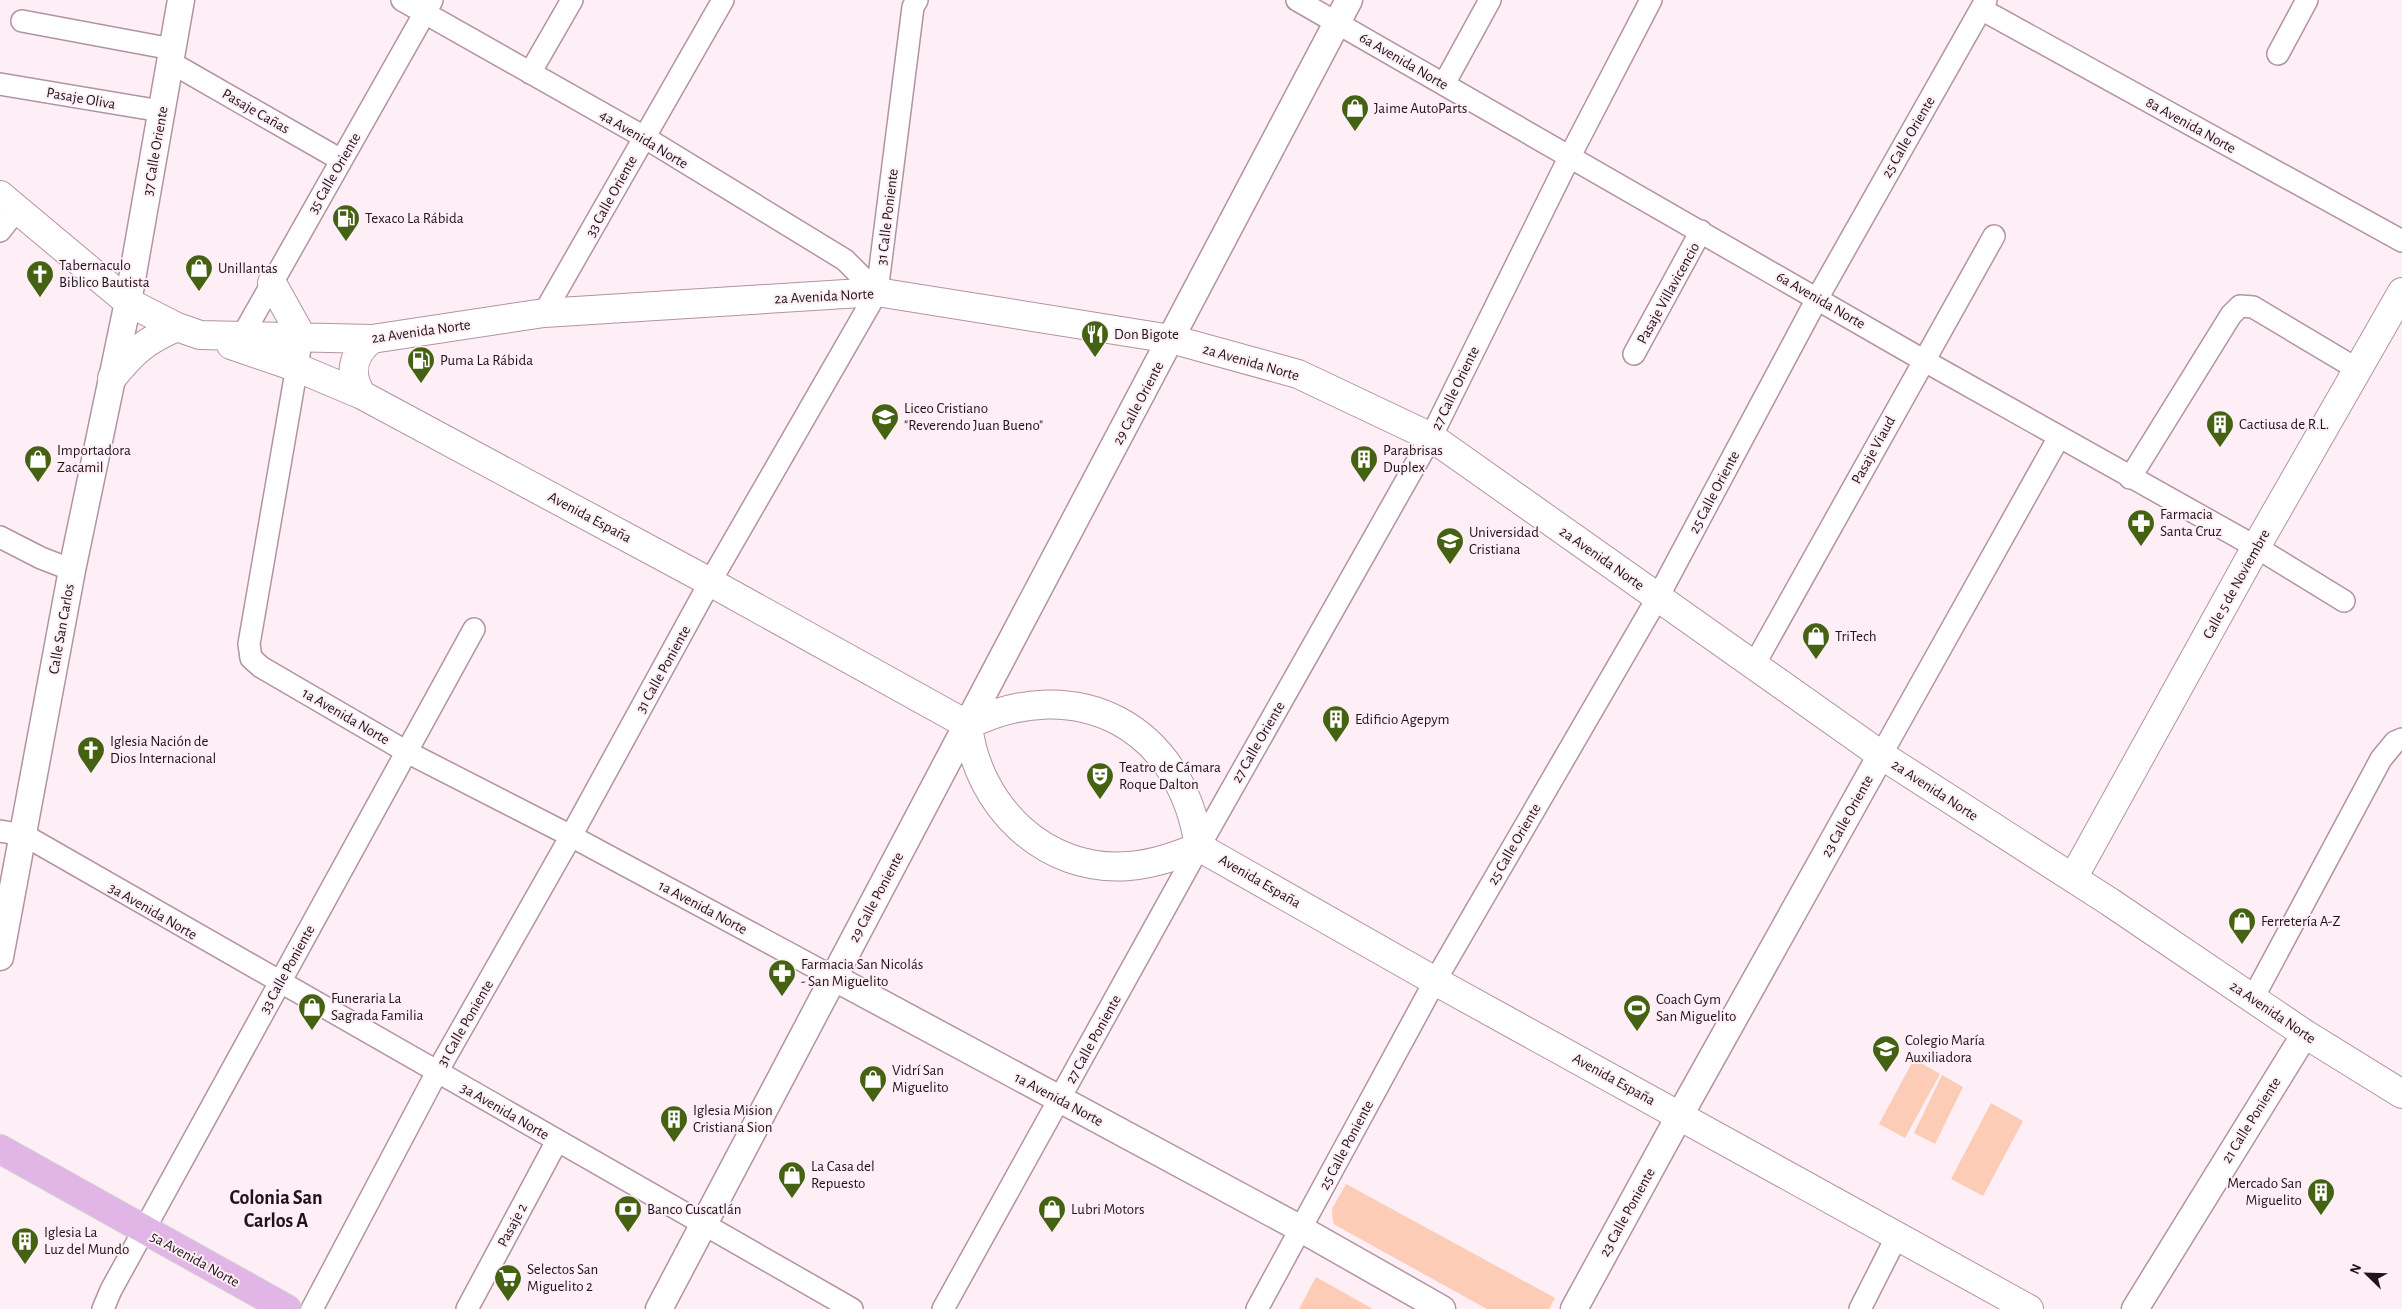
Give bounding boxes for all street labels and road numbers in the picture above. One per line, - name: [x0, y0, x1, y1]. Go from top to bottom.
- street label: 6a Avenida Norte: [1357, 30, 1451, 93]
- street label: Pasaje Oliva: [45, 85, 117, 112]
- street label: Pasaje Cañas: [220, 86, 292, 137]
- street label: 25 Calle Oriente: [1879, 94, 1938, 181]
- street label: 8a Avenida Norte: [2143, 95, 2238, 156]
- street label: 37 Calle Oriente: [140, 105, 171, 197]
- street label: 4a Avenida Norte: [597, 107, 691, 172]
- street label: 35 Calle Oriente: [305, 130, 364, 216]
- street label: 33 Calle Oriente: [583, 153, 640, 239]
- street label: 31 Calle Poniente: [874, 168, 901, 266]
- street label: Pasaje Villavicencio: [1634, 240, 1703, 347]
- street label: 6a Avenida Norte: [1774, 269, 1868, 332]
- street label: 2a Avenida Norte: [774, 286, 874, 307]
- street label: 2a Avenida Norte: [371, 317, 472, 346]
- street label: 2a Avenida Norte: [1201, 342, 1301, 383]
- street label: 27 Calle Oriente: [1429, 344, 1482, 433]
- street label: 29 Calle Oriente: [1110, 359, 1167, 447]
- street label: Pasaje Viaud: [1849, 414, 1898, 487]
- street label: 25 Calle Oriente: [1686, 448, 1743, 536]
- street label: Avenida España: [546, 489, 634, 546]
- street label: 2a Avenida Norte: [1557, 524, 1647, 593]
- street label: Calle 5 de Noviembre: [2200, 527, 2273, 642]
- street label: Calle San Carlos: [46, 583, 77, 675]
- street label: 31 Calle Poniente: [633, 623, 694, 715]
- street label: 1a Avenida Norte: [300, 685, 392, 747]
- street label: 27 Calle Oriente: [1229, 699, 1288, 786]
- street label: 2a Avenida Norte: [1889, 757, 1981, 824]
- street label: 23 Calle Oriente: [1819, 773, 1876, 860]
- street label: 25 Calle Oriente: [1485, 801, 1544, 888]
- street label: 29 Calle Poniente: [846, 850, 907, 945]
- street label: Avenida España: [1216, 852, 1303, 911]
- street label: 1a Avenida Norte: [656, 878, 750, 937]
- street label: 3a Avenida Norte: [106, 880, 199, 943]
- street label: 33 Calle Poniente: [257, 923, 318, 1016]
- street label: 31 Calle Poniente: [435, 977, 496, 1069]
- street label: 2a Avenida Norte: [2227, 978, 2318, 1047]
- street label: 27 Calle Poniente: [1063, 992, 1124, 1086]
- street label: Avenida España: [1570, 1051, 1658, 1108]
- street label: 1a Avenida Norte: [1012, 1070, 1106, 1129]
- street label: 21 Calle Poniente: [2219, 1075, 2284, 1166]
- street label: 3a Avenida Norte: [458, 1080, 551, 1143]
- street label: 25 Calle Poniente: [1317, 1098, 1376, 1192]
- street label: 23 Calle Poniente: [1597, 1165, 1658, 1259]
- street label: Pasaje 2: [495, 1201, 530, 1250]
- street label: 5a Avenida Norte: [148, 1229, 242, 1290]

